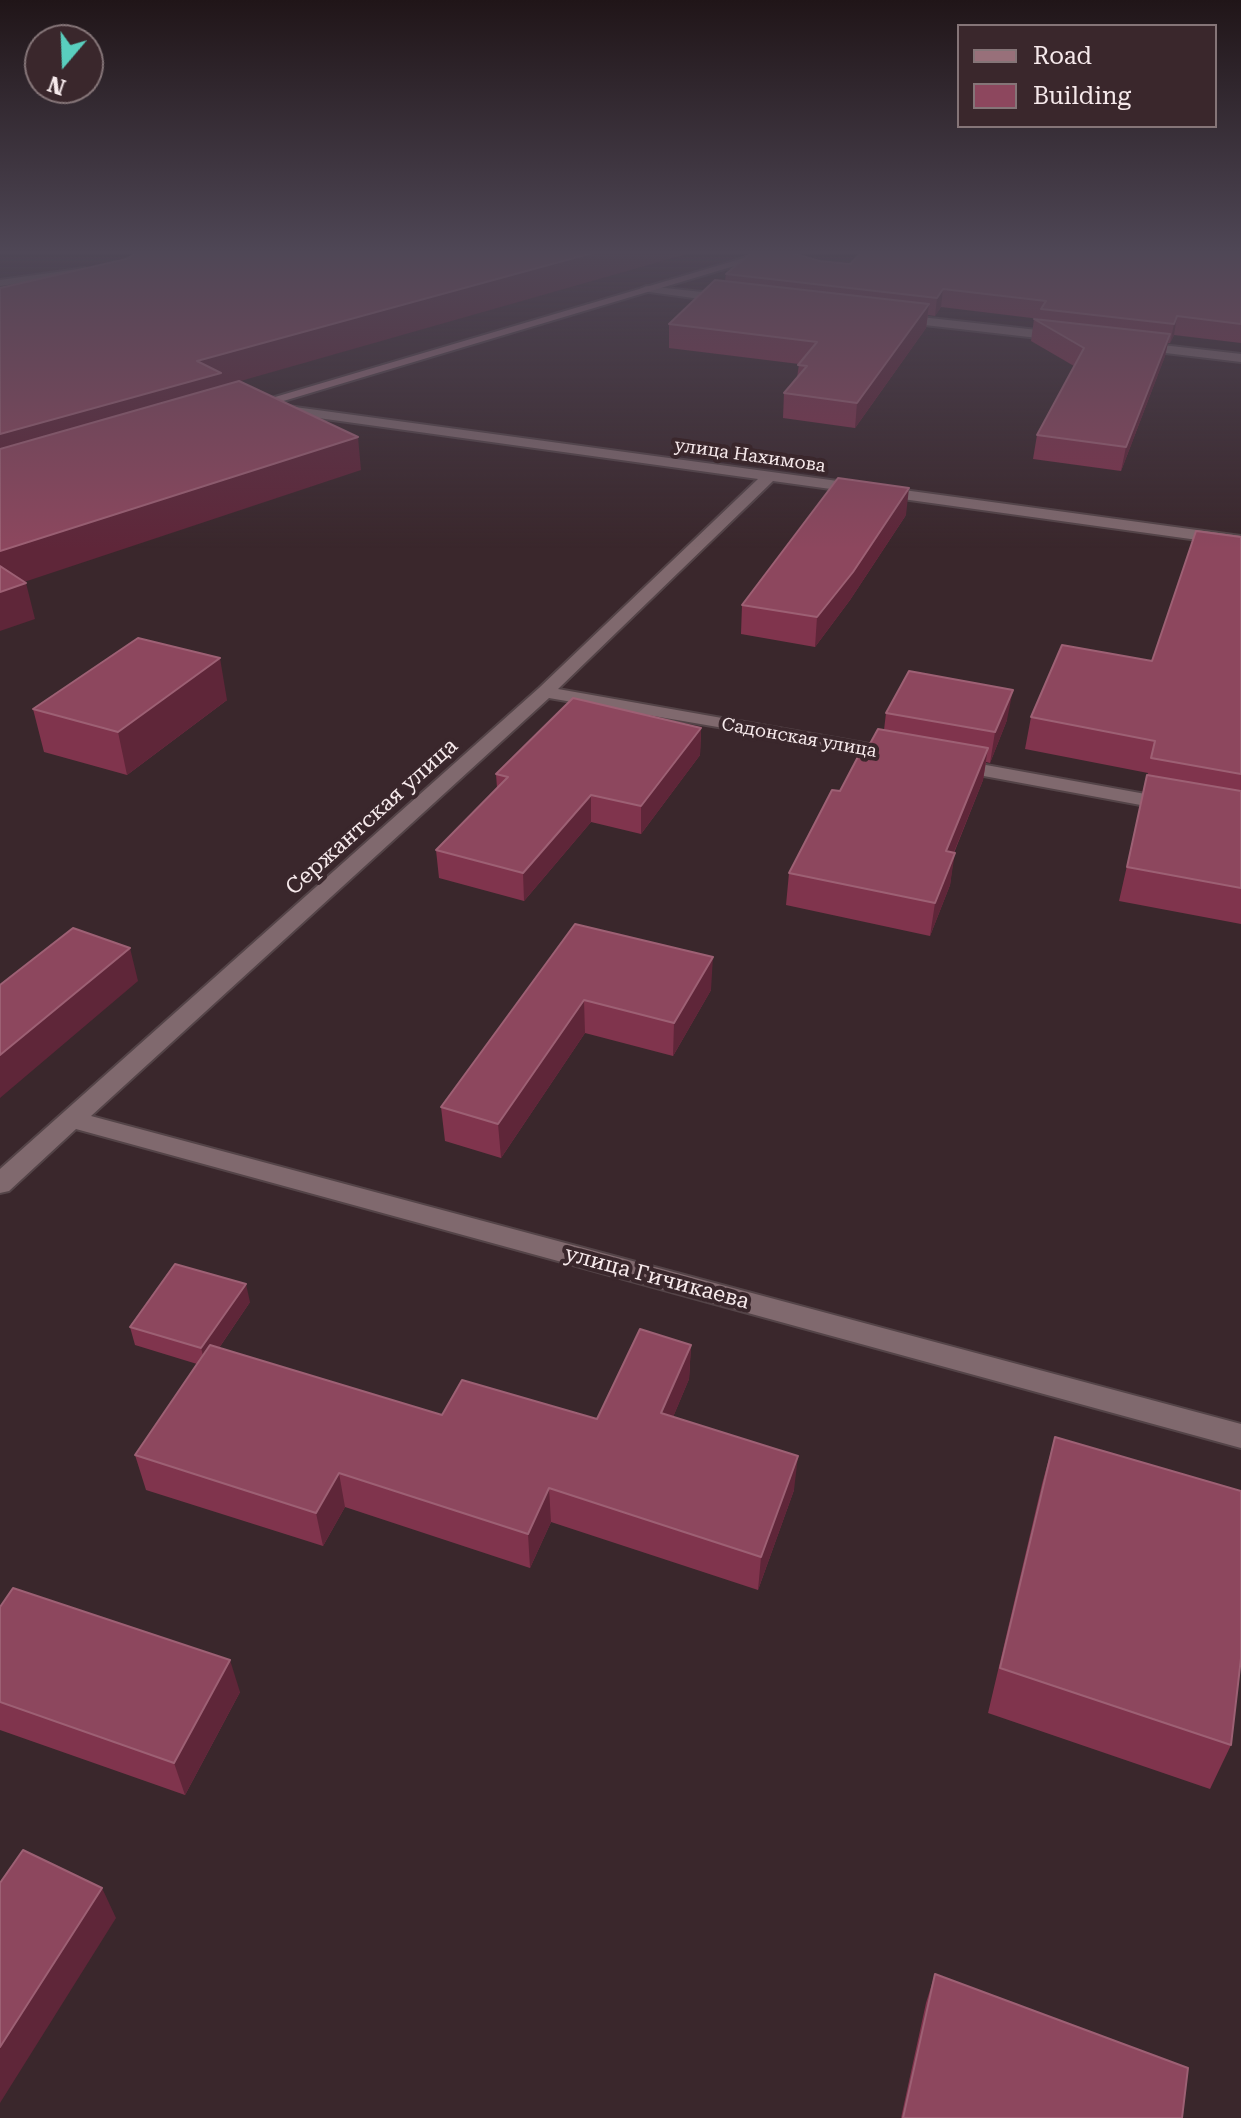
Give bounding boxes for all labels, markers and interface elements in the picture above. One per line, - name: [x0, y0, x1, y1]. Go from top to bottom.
- north arrow: [24, 24, 104, 104]
- legend: [957, 24, 1217, 128]
- text: Road: [1033, 42, 1092, 70]
- text: N: [45, 71, 69, 100]
- text: Building: [1033, 82, 1131, 110]
- street label: улица Нахимова: [673, 435, 827, 477]
- street label: Садонская улица: [720, 714, 878, 762]
- street label: Сержантская улица: [281, 733, 463, 901]
- street label: улица Гичикаева: [562, 1241, 752, 1315]

